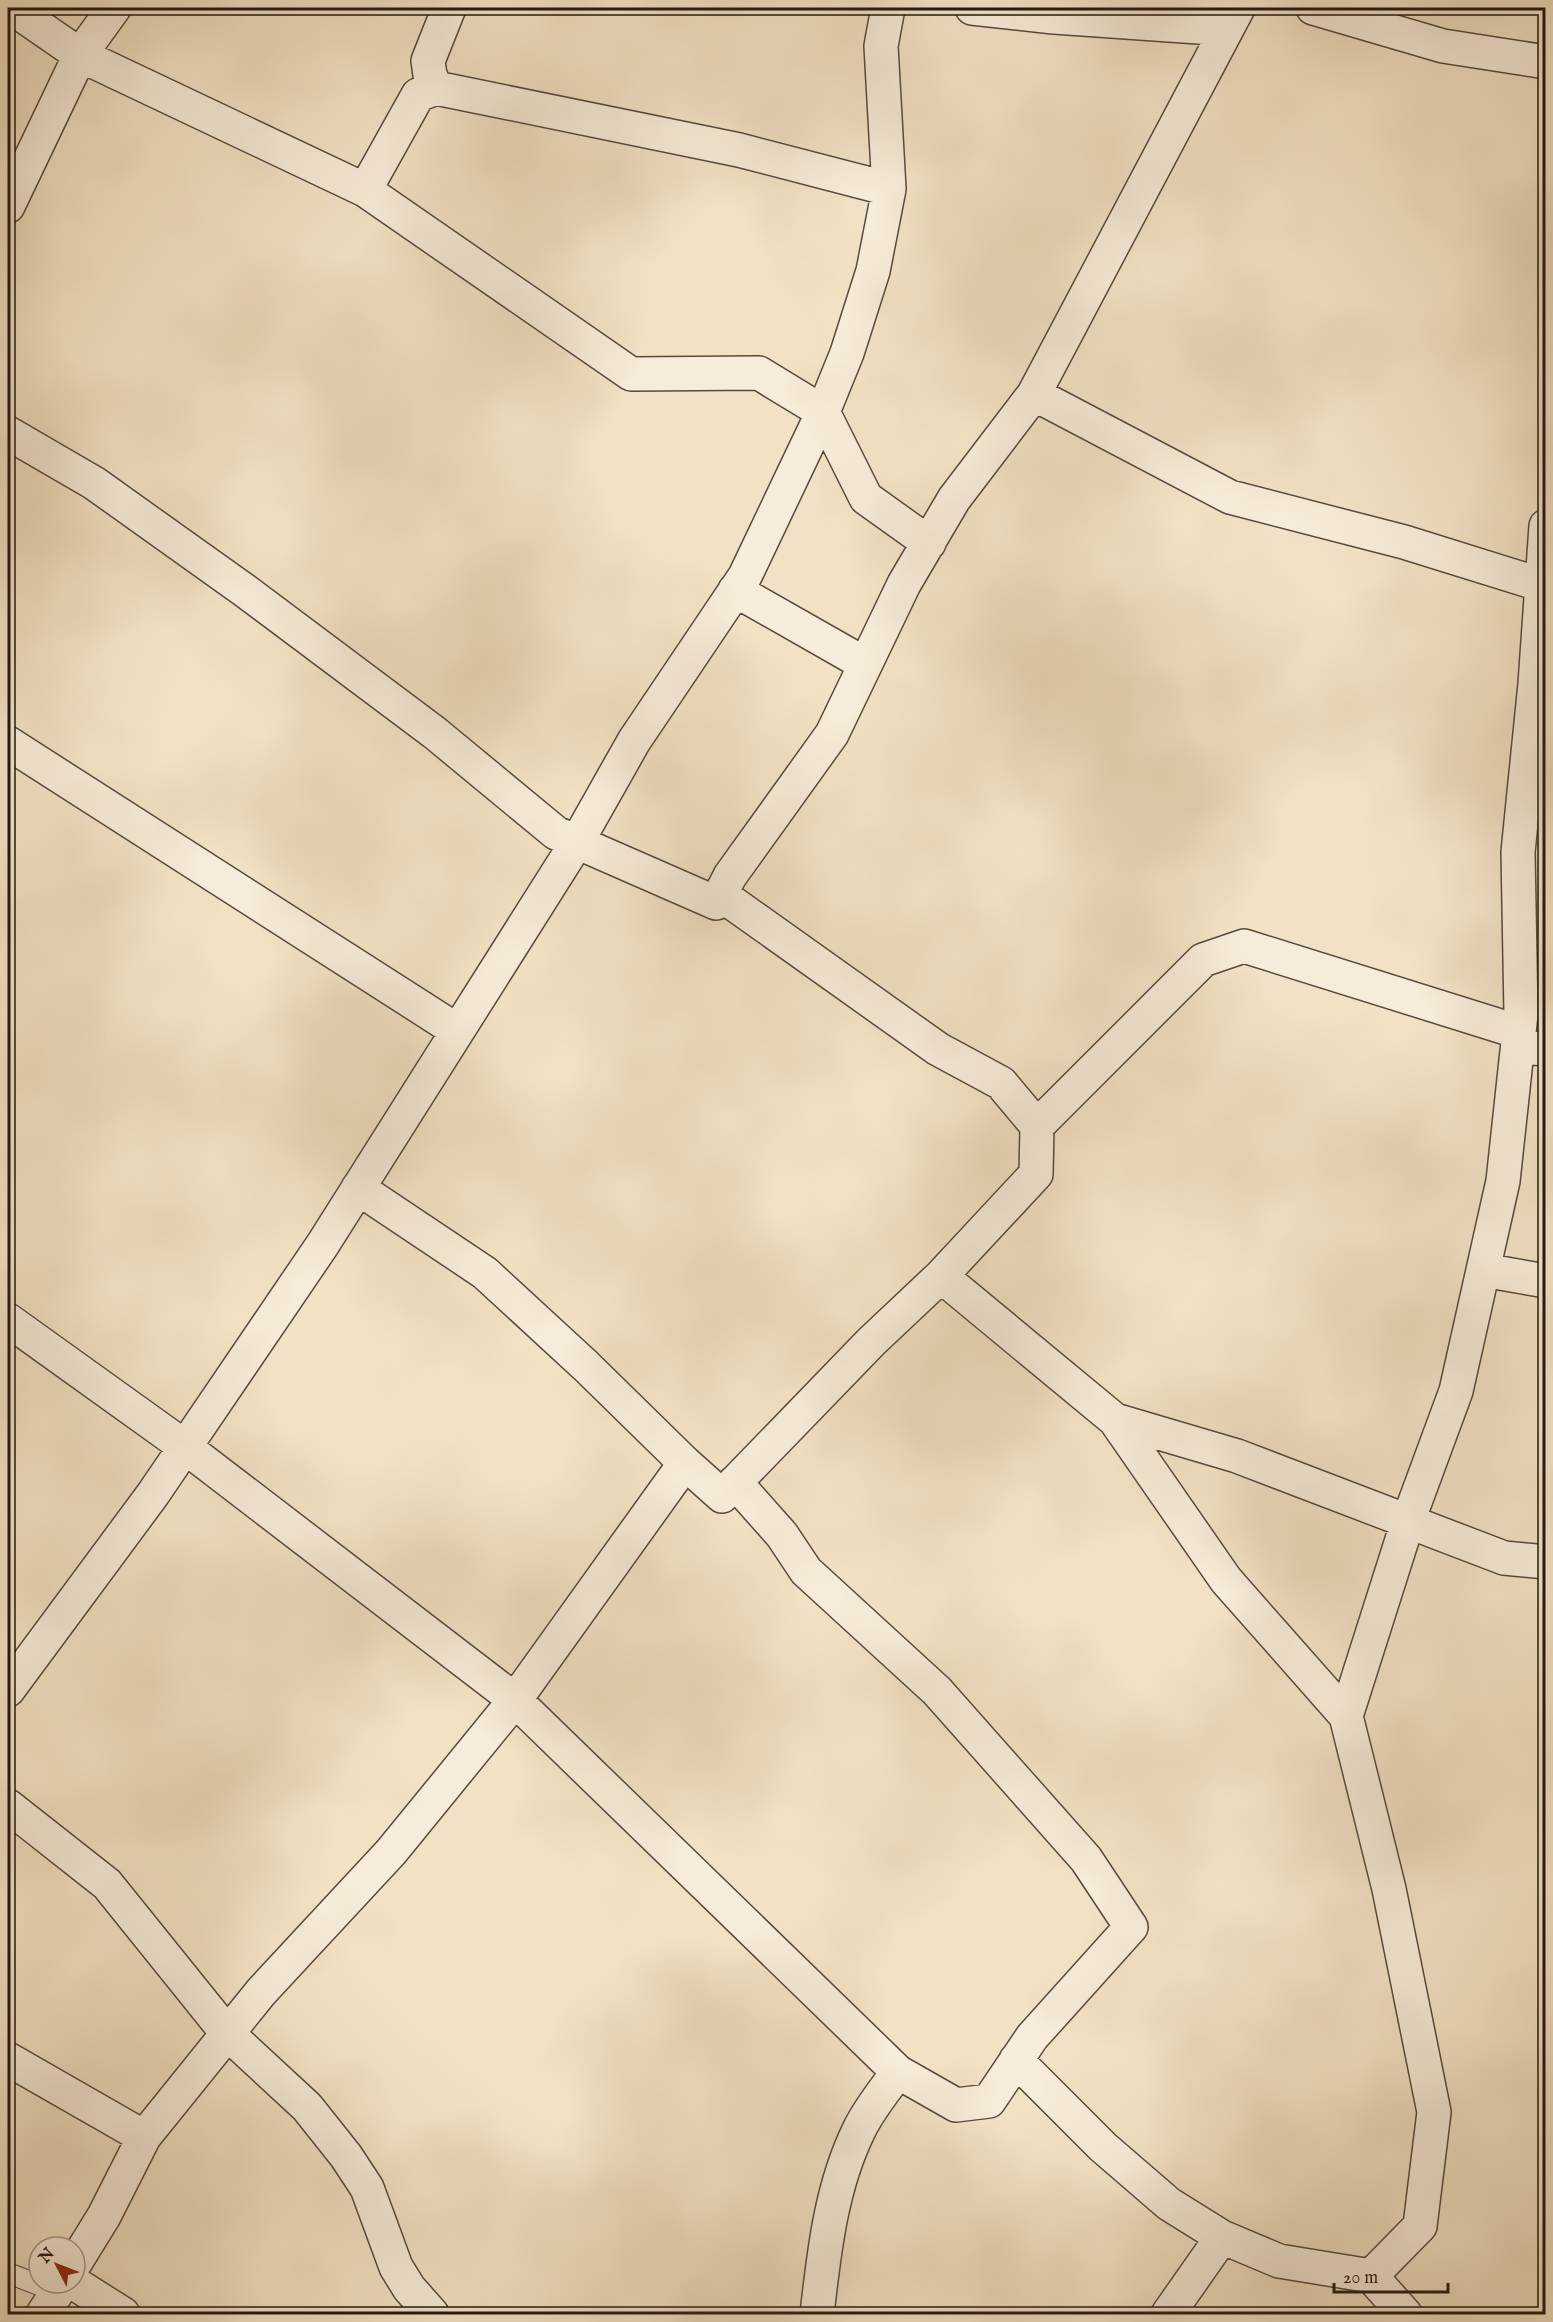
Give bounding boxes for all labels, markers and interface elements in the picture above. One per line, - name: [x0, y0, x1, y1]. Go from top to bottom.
- north arrow: [27, 2235, 87, 2295]
- text: N: [35, 2244, 60, 2269]
- scale bar: [1334, 2256, 1448, 2294]
- text: 20 m: [1343, 2267, 1378, 2290]

